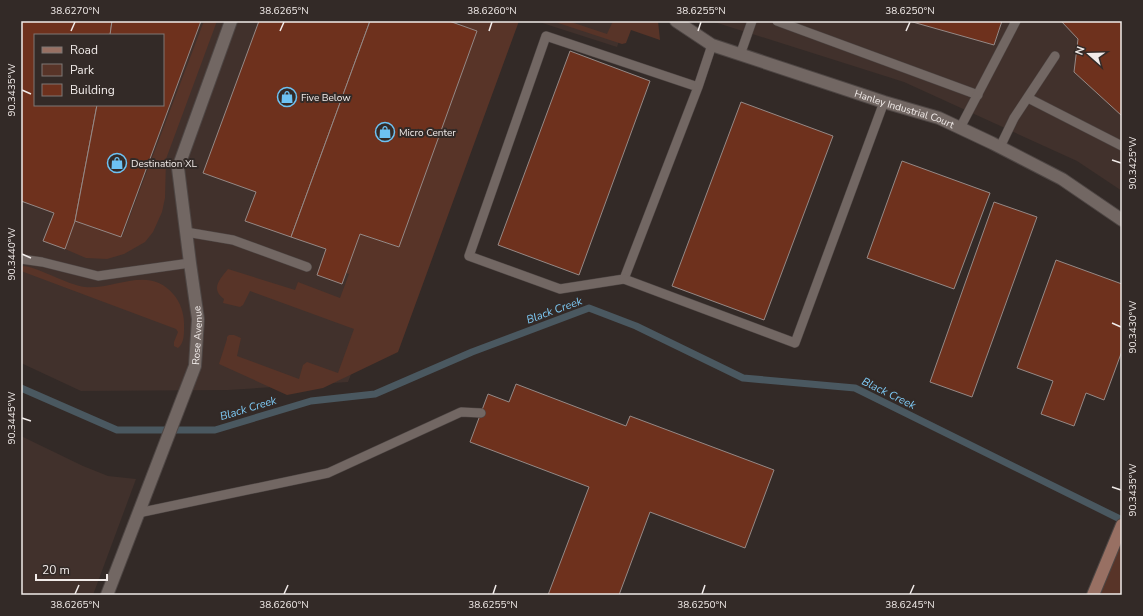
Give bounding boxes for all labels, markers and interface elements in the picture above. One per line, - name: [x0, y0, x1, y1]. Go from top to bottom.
- text: 38.6270°N: [50, 4, 100, 18]
- text: 38.6265°N: [259, 4, 309, 18]
- text: 38.6260°N: [467, 4, 517, 18]
- text: 38.6255°N: [676, 4, 726, 18]
- text: 38.6250°N: [885, 4, 935, 18]
- legend: [34, 34, 164, 106]
- north arrow: [1069, 34, 1109, 74]
- text: Road: [70, 42, 98, 58]
- text: N: [1072, 44, 1089, 57]
- text: Park: [70, 62, 95, 78]
- text: 90.3435°W: [5, 63, 19, 117]
- text: Building: [70, 82, 115, 98]
- shop icon: Five Below: [276, 86, 298, 108]
- street label: Hanley Industrial Court: [852, 87, 957, 132]
- place label: Five Below: [301, 91, 351, 105]
- shop icon: Micro Center: [374, 121, 396, 143]
- place label: Micro Center: [399, 126, 456, 140]
- text: 90.3425°W: [1126, 136, 1140, 190]
- shop icon: Destination XL: [106, 152, 128, 174]
- place label: Destination XL: [131, 157, 197, 171]
- text: 90.3440°W: [5, 227, 19, 281]
- water label: Black Creek: [524, 293, 585, 328]
- text: 90.3430°W: [1126, 300, 1140, 354]
- street label: Rose Avenue: [189, 305, 206, 365]
- water label: Black Creek: [859, 374, 919, 413]
- text: 90.3445°W: [5, 391, 19, 445]
- water label: Black Creek: [218, 393, 279, 424]
- text: 90.3435°W: [1126, 463, 1140, 517]
- scale bar: [36, 556, 107, 582]
- text: 20 m: [42, 562, 70, 578]
- text: 38.6265°N: [50, 598, 100, 612]
- text: 38.6260°N: [259, 598, 309, 612]
- text: 38.6255°N: [468, 598, 518, 612]
- text: 38.6250°N: [677, 598, 727, 612]
- text: 38.6245°N: [885, 598, 935, 612]

